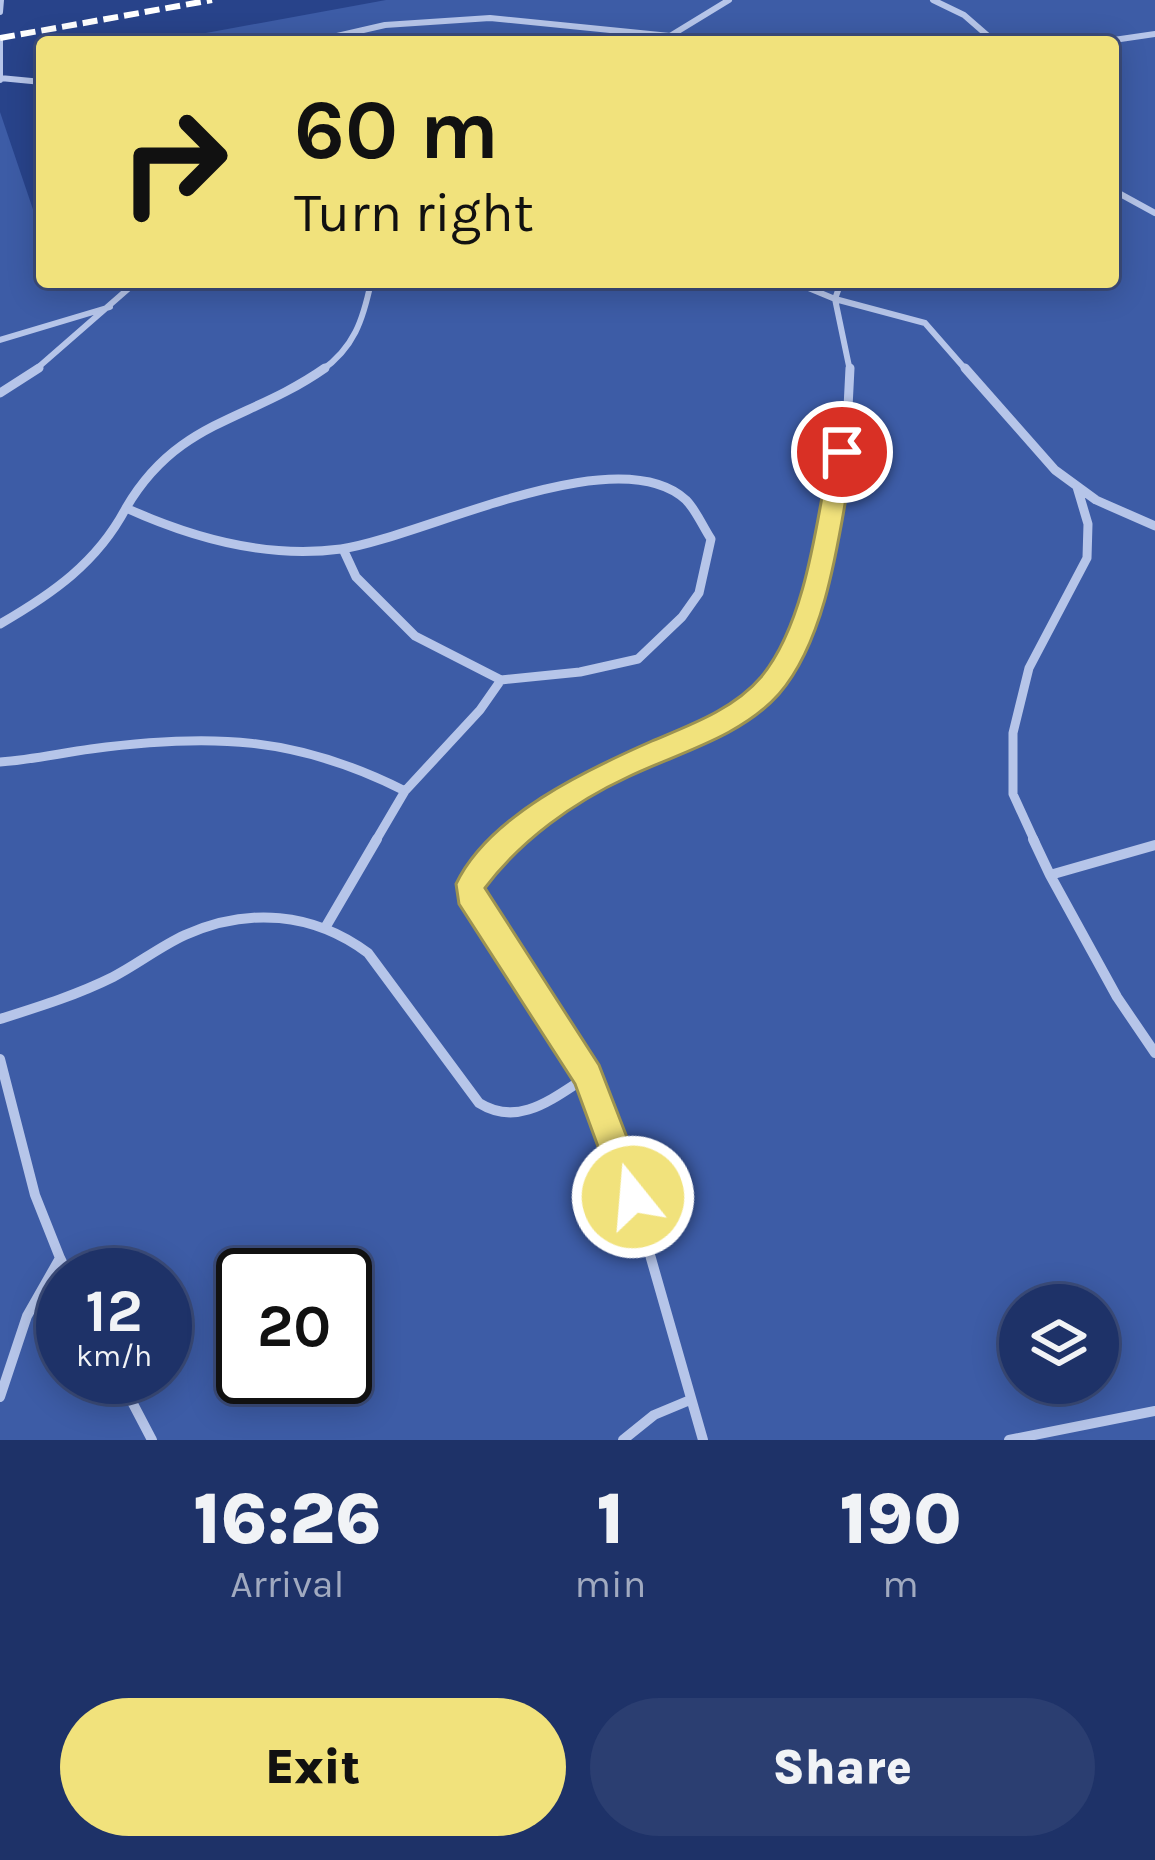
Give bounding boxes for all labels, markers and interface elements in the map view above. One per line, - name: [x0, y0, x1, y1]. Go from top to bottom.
- text: 60 m: [294, 81, 499, 179]
- icon: right: [96, 84, 252, 240]
- text: Turn right: [294, 181, 534, 245]
- pin: [791, 401, 893, 503]
- icon: arrive: [809, 419, 875, 485]
- position arrow: [570, 1134, 696, 1260]
- speed limit sign: 20: [216, 1248, 372, 1404]
- text: 12: [85, 1276, 143, 1346]
- map controls: [999, 1284, 1119, 1404]
- button: layers: [999, 1284, 1119, 1404]
- text: km/h: [76, 1338, 152, 1374]
- text: 16:26: [193, 1477, 381, 1561]
- text: 1: [597, 1477, 624, 1561]
- text: 190: [839, 1477, 962, 1561]
- text: Arrival: [230, 1561, 344, 1607]
- text: min: [575, 1561, 646, 1607]
- text: m: [882, 1561, 919, 1607]
- button: Exit: [60, 1698, 566, 1836]
- button: Share: [590, 1698, 1095, 1836]

